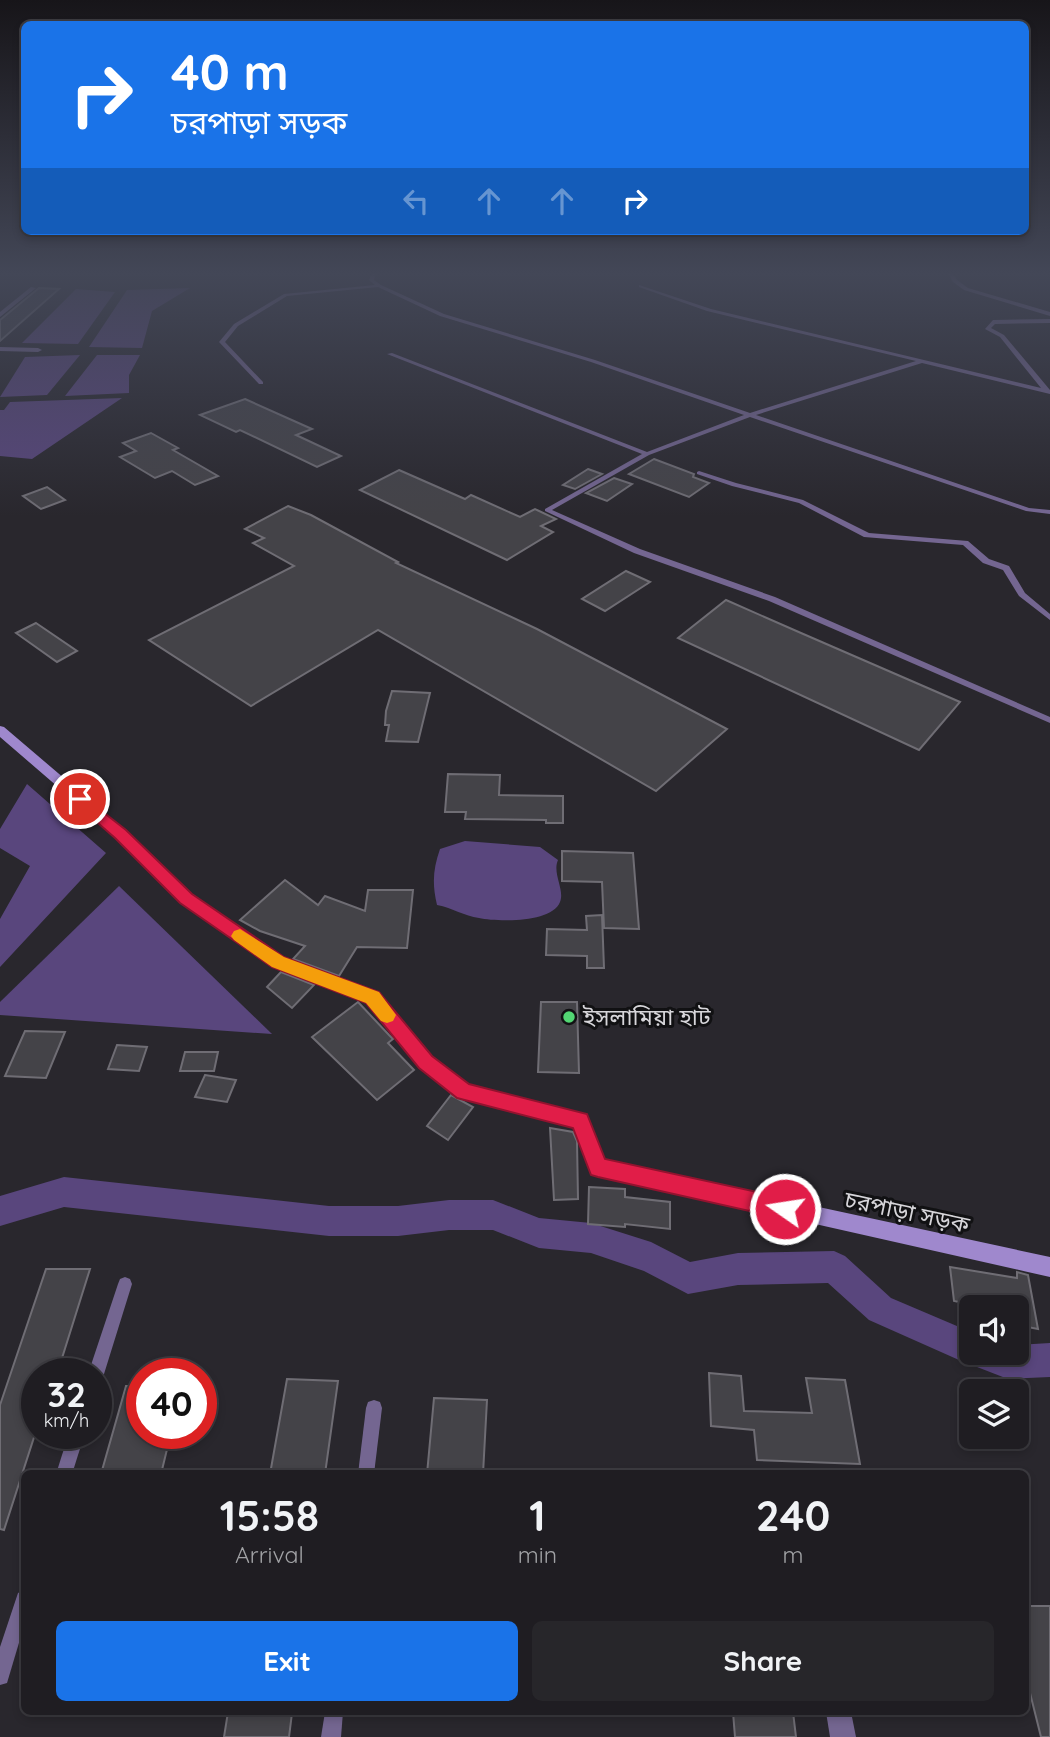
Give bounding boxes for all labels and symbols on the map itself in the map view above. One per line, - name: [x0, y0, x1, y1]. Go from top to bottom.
- pin: [50, 769, 110, 829]
- place label: ইসলামিয়া হাট: [582, 1002, 711, 1031]
- marker: ইসলামিয়া হাট: [561, 1009, 577, 1025]
- position arrow: [748, 1172, 822, 1246]
- street label: চরপাড়া সড়ক: [841, 1184, 973, 1239]
- speed limit sign: 40: [126, 1358, 217, 1449]

